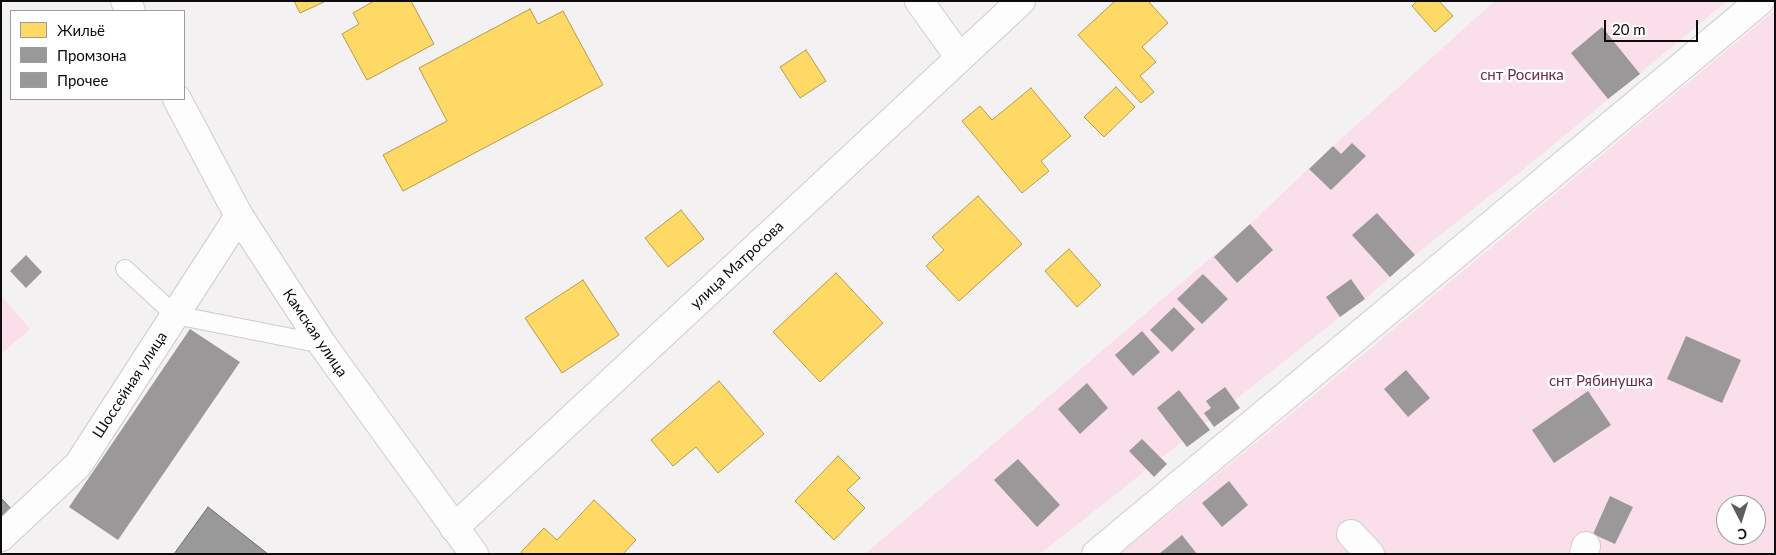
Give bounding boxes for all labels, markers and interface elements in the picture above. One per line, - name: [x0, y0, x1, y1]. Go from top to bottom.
- legend: [10, 10, 185, 100]
- scale bar: [1606, 10, 1700, 42]
- text: 20 m: [1612, 20, 1646, 38]
- text: Жильё: [57, 21, 105, 39]
- text: Промзона: [57, 46, 127, 64]
- park label: снт Росинка: [1480, 66, 1564, 84]
- text: Прочее: [57, 71, 108, 89]
- street label: улица Матросова: [687, 217, 787, 313]
- street label: Камская улица: [279, 285, 351, 381]
- street label: Шоссейная улица: [89, 328, 171, 442]
- park label: снт Рябинушка: [1549, 372, 1653, 390]
- north arrow: [1716, 495, 1766, 545]
- text: С: [1737, 526, 1748, 543]

